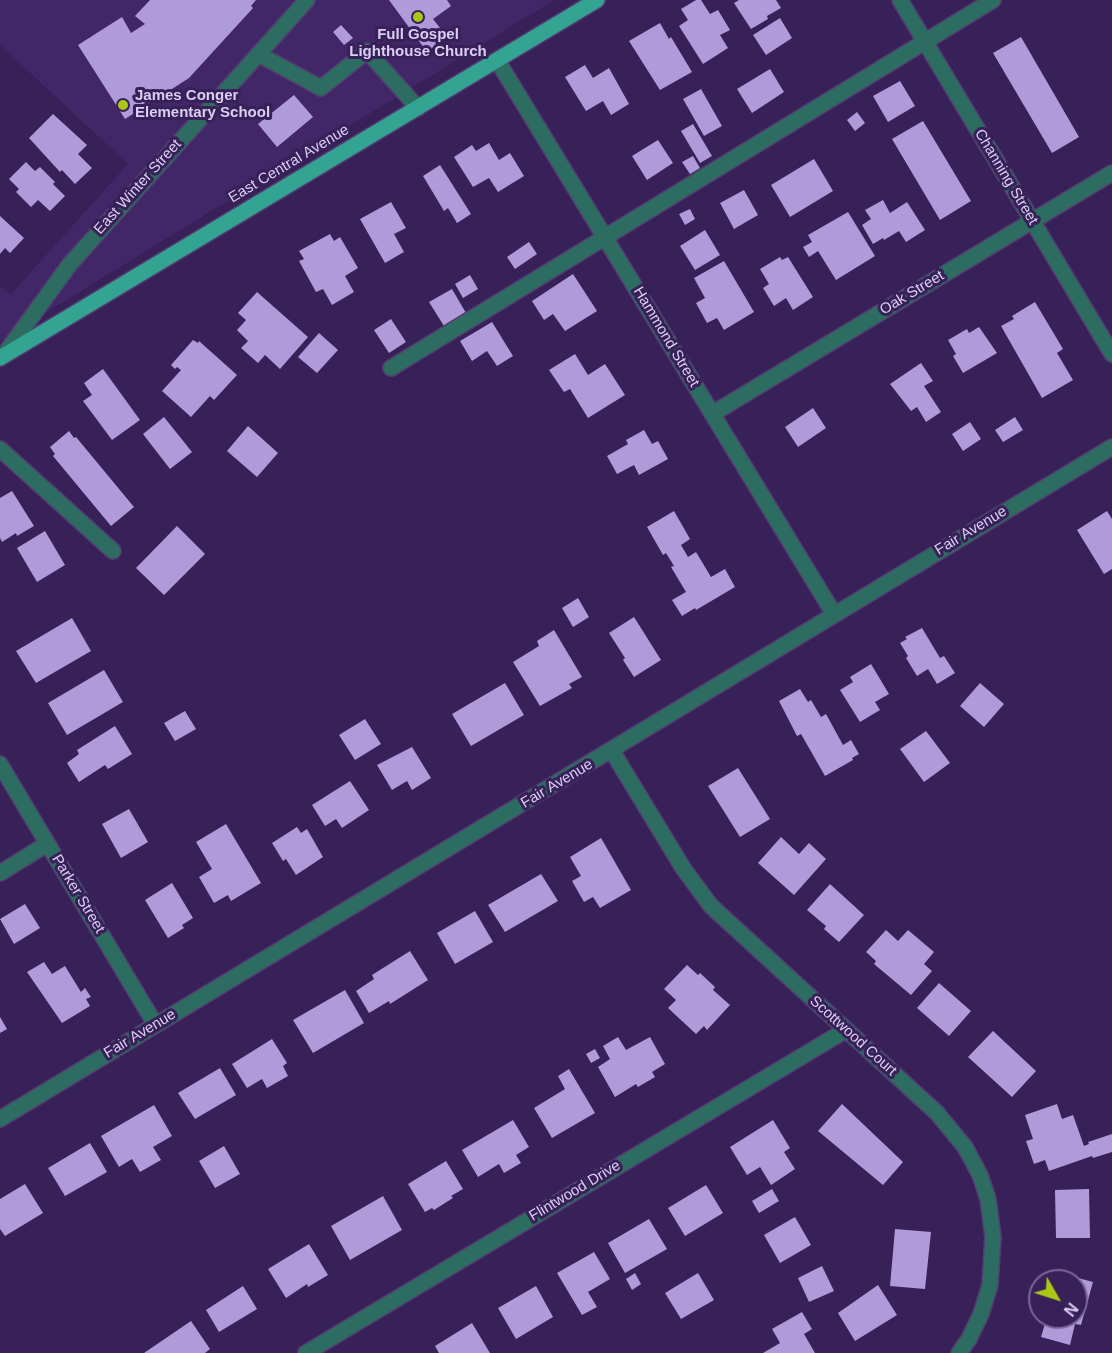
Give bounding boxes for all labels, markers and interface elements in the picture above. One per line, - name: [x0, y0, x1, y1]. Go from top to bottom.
- marker: Full Gospel Lighthouse Church: [411, 10, 425, 24]
- place label: Full Gospel Lighthouse Church: [349, 26, 487, 61]
- place label: James Conger Elementary School: [135, 87, 270, 122]
- marker: James Conger Elementary School: [116, 98, 130, 112]
- street label: East Central Avenue: [226, 121, 352, 207]
- street label: Channing Street: [970, 126, 1042, 228]
- street label: East Winter Street: [91, 136, 185, 238]
- street label: Oak Street: [877, 267, 947, 319]
- street label: Hammond Street: [629, 284, 703, 390]
- street label: Fair Avenue: [932, 503, 1010, 559]
- street label: Fair Avenue: [518, 756, 596, 812]
- street label: Parker Street: [48, 851, 108, 937]
- street label: Scottwood Court: [806, 992, 900, 1080]
- street label: Fair Avenue: [101, 1006, 179, 1062]
- street label: Flintwood Drive: [526, 1157, 624, 1225]
- north arrow: [1028, 1269, 1088, 1329]
- text: N: [1061, 1300, 1081, 1319]

